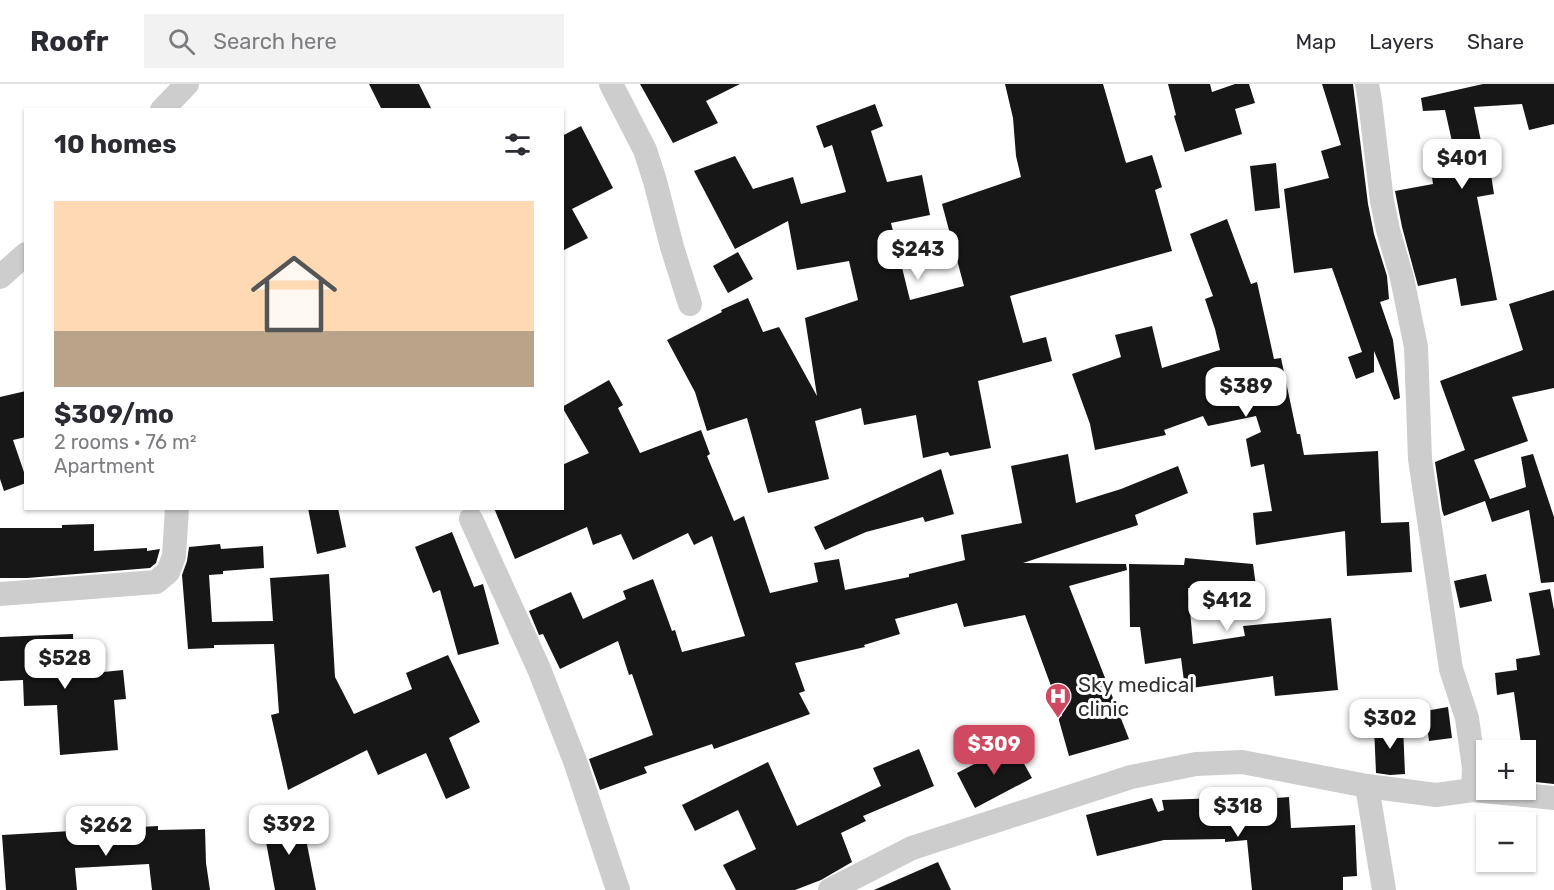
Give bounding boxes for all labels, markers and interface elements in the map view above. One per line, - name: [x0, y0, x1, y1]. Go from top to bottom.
- search box: [144, 14, 564, 68]
- text: Roofr: [30, 25, 108, 58]
- icon: search: [165, 25, 198, 58]
- text: Search here: [213, 28, 337, 55]
- text: Map: [1295, 29, 1336, 54]
- text: Layers: [1369, 29, 1434, 54]
- text: Share: [1467, 29, 1524, 54]
- icon: filters: [501, 128, 534, 161]
- text: 10 homes: [54, 129, 177, 160]
- pin: $401: [1426, 139, 1498, 190]
- text: $401: [1437, 146, 1487, 170]
- pin: $243: [882, 230, 954, 281]
- text: $243: [891, 237, 945, 261]
- icon: home: [240, 240, 348, 348]
- pin: $389: [1210, 367, 1282, 418]
- text: $389: [1220, 374, 1272, 398]
- text: $309/mo: [54, 399, 174, 430]
- text: 2 rooms · 76 m²: [54, 430, 197, 454]
- text: Apartment: [54, 454, 155, 478]
- pin: $412: [1191, 581, 1263, 632]
- text: $412: [1202, 588, 1252, 612]
- pin: $528: [29, 639, 101, 690]
- text: $528: [39, 646, 91, 670]
- place label: Sky medical clinic: [1078, 672, 1194, 721]
- hospital icon: Sky medical clinic: [1043, 681, 1073, 719]
- pin: $302: [1354, 699, 1426, 750]
- text: $302: [1363, 706, 1417, 730]
- pin: $309: [958, 725, 1030, 776]
- text: $309: [968, 732, 1020, 756]
- map controls: [1476, 740, 1536, 872]
- button: +: [1476, 740, 1536, 800]
- pin: $318: [1202, 787, 1274, 838]
- text: $318: [1213, 794, 1263, 818]
- pin: $392: [253, 805, 325, 856]
- pin: $262: [70, 806, 142, 857]
- text: $392: [263, 812, 315, 836]
- button: −: [1476, 812, 1536, 872]
- text: $262: [80, 813, 132, 837]

